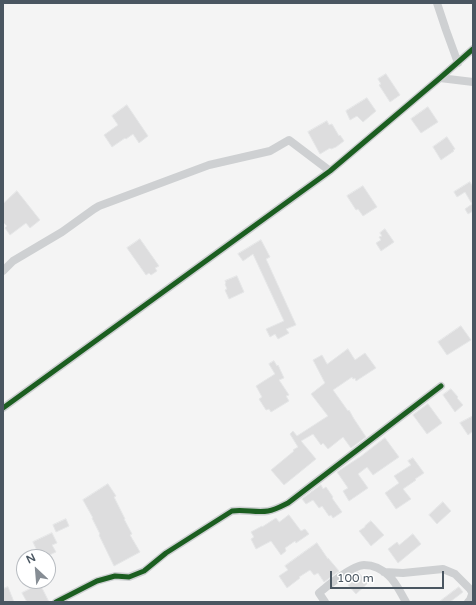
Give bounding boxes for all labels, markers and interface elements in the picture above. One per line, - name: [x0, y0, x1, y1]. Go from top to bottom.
- north arrow: [16, 549, 56, 589]
- text: N: [24, 551, 38, 566]
- scale bar: [332, 563, 446, 589]
- text: 100 m: [337, 571, 374, 585]

